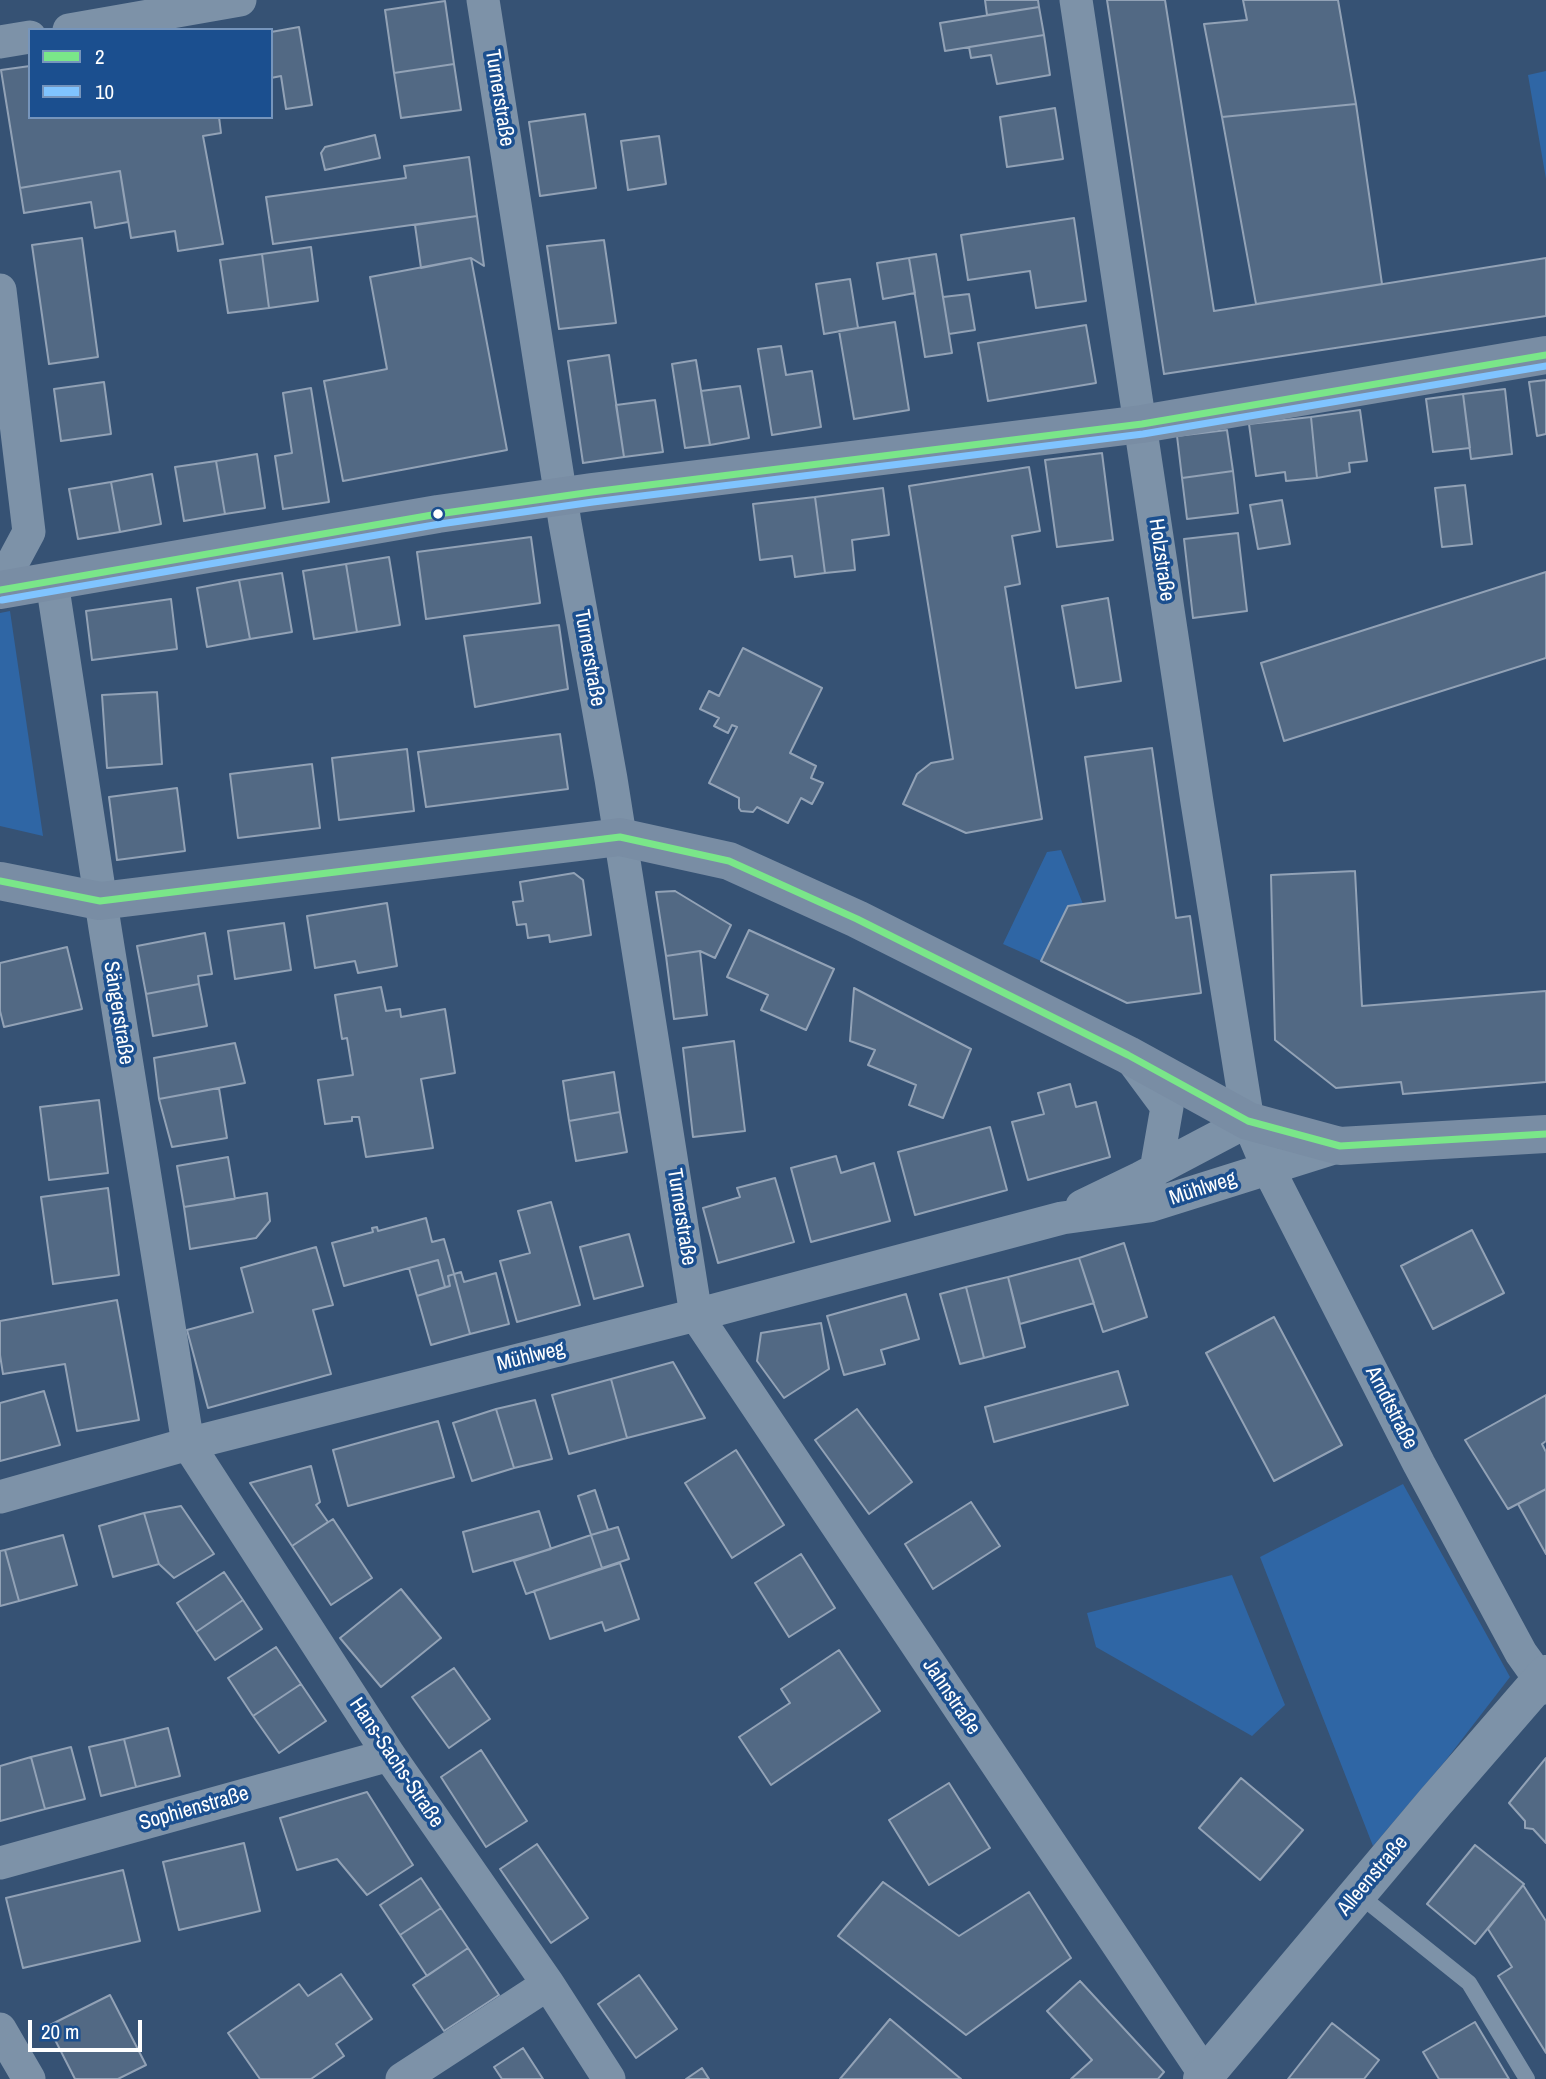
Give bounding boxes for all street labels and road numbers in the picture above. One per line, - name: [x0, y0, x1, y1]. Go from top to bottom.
- street label: Turnerstraße: [479, 48, 519, 148]
- street label: Holzstraße: [1143, 517, 1179, 603]
- street label: Turnerstraße: [568, 608, 610, 708]
- street label: Sängerstraße: [97, 960, 139, 1066]
- street label: Mühlweg: [1166, 1166, 1240, 1212]
- street label: Turnerstraße: [661, 1167, 701, 1267]
- street label: Mühlweg: [495, 1336, 567, 1378]
- street label: Arndtstraße: [1359, 1362, 1423, 1454]
- street label: Jahnstraße: [916, 1654, 986, 1740]
- street label: Hans-Sachs-Straße: [343, 1693, 449, 1833]
- street label: Sophienstraße: [136, 1781, 252, 1837]
- street label: Alleenstraße: [1332, 1831, 1414, 1921]

